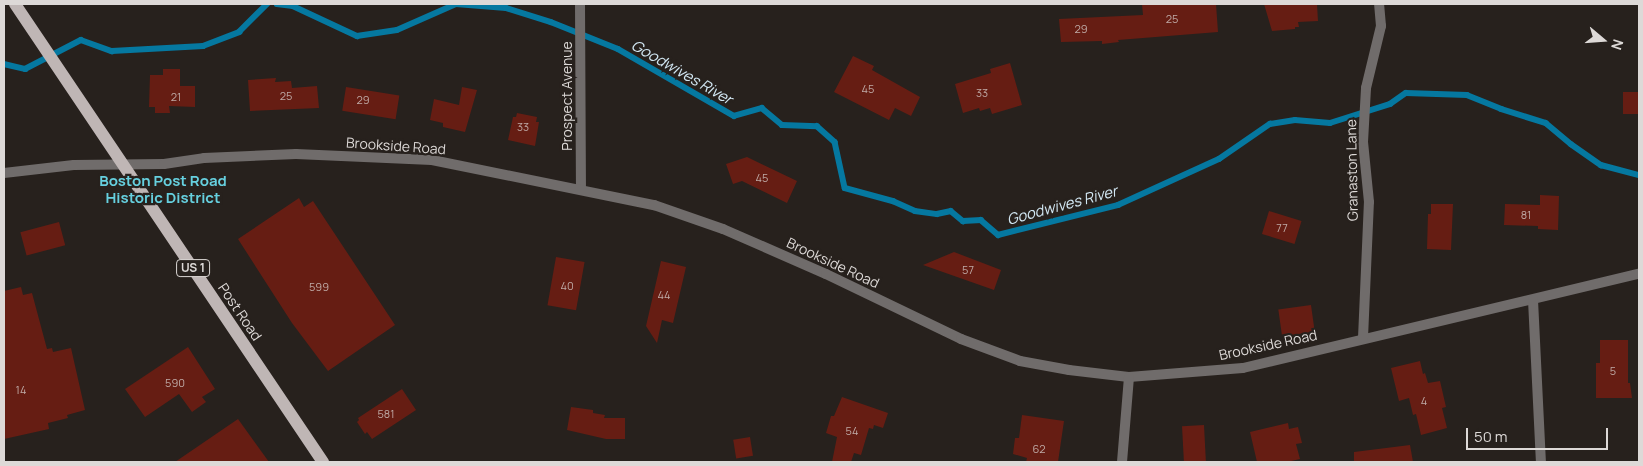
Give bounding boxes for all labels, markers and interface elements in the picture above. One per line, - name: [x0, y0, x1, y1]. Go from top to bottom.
- house number: 25: [1166, 12, 1178, 26]
- north arrow: [1578, 15, 1628, 65]
- house number: 29: [1074, 22, 1088, 36]
- water label: Goodwives River: [628, 36, 736, 108]
- text: N: [1607, 37, 1628, 53]
- street label: Prospect Avenue: [559, 41, 575, 151]
- house number: 45: [862, 82, 874, 96]
- house number: 33: [976, 86, 988, 100]
- house number: 25: [280, 89, 292, 103]
- house number: 21: [171, 90, 181, 104]
- house number: 29: [356, 93, 370, 107]
- street label: Granaston Lane: [1343, 119, 1361, 221]
- house number: 33: [517, 120, 529, 134]
- street label: Brookside Road: [346, 134, 446, 158]
- district label: Boston Post Road Historic District: [99, 171, 227, 206]
- house number: 45: [756, 171, 768, 185]
- water label: Goodwives River: [1005, 182, 1119, 228]
- house number: 81: [1521, 208, 1531, 222]
- house number: 77: [1276, 221, 1288, 235]
- street label: Brookside Road: [784, 234, 882, 292]
- road number: US 1: [176, 258, 210, 278]
- house number: 57: [962, 263, 974, 277]
- house number: 40: [560, 279, 574, 293]
- street label: Post Road: [215, 280, 265, 344]
- house number: 599: [309, 280, 329, 294]
- house number: 44: [657, 288, 671, 302]
- street label: Brookside Road: [1217, 326, 1319, 364]
- house number: 5: [1610, 364, 1616, 378]
- house number: 590: [165, 376, 185, 390]
- house number: 14: [16, 383, 26, 397]
- house number: 4: [1421, 394, 1427, 408]
- house number: 581: [377, 407, 395, 421]
- scale bar: [1468, 418, 1610, 450]
- house number: 54: [846, 424, 858, 438]
- text: 50 m: [1474, 426, 1508, 447]
- house number: 62: [1032, 442, 1046, 456]

